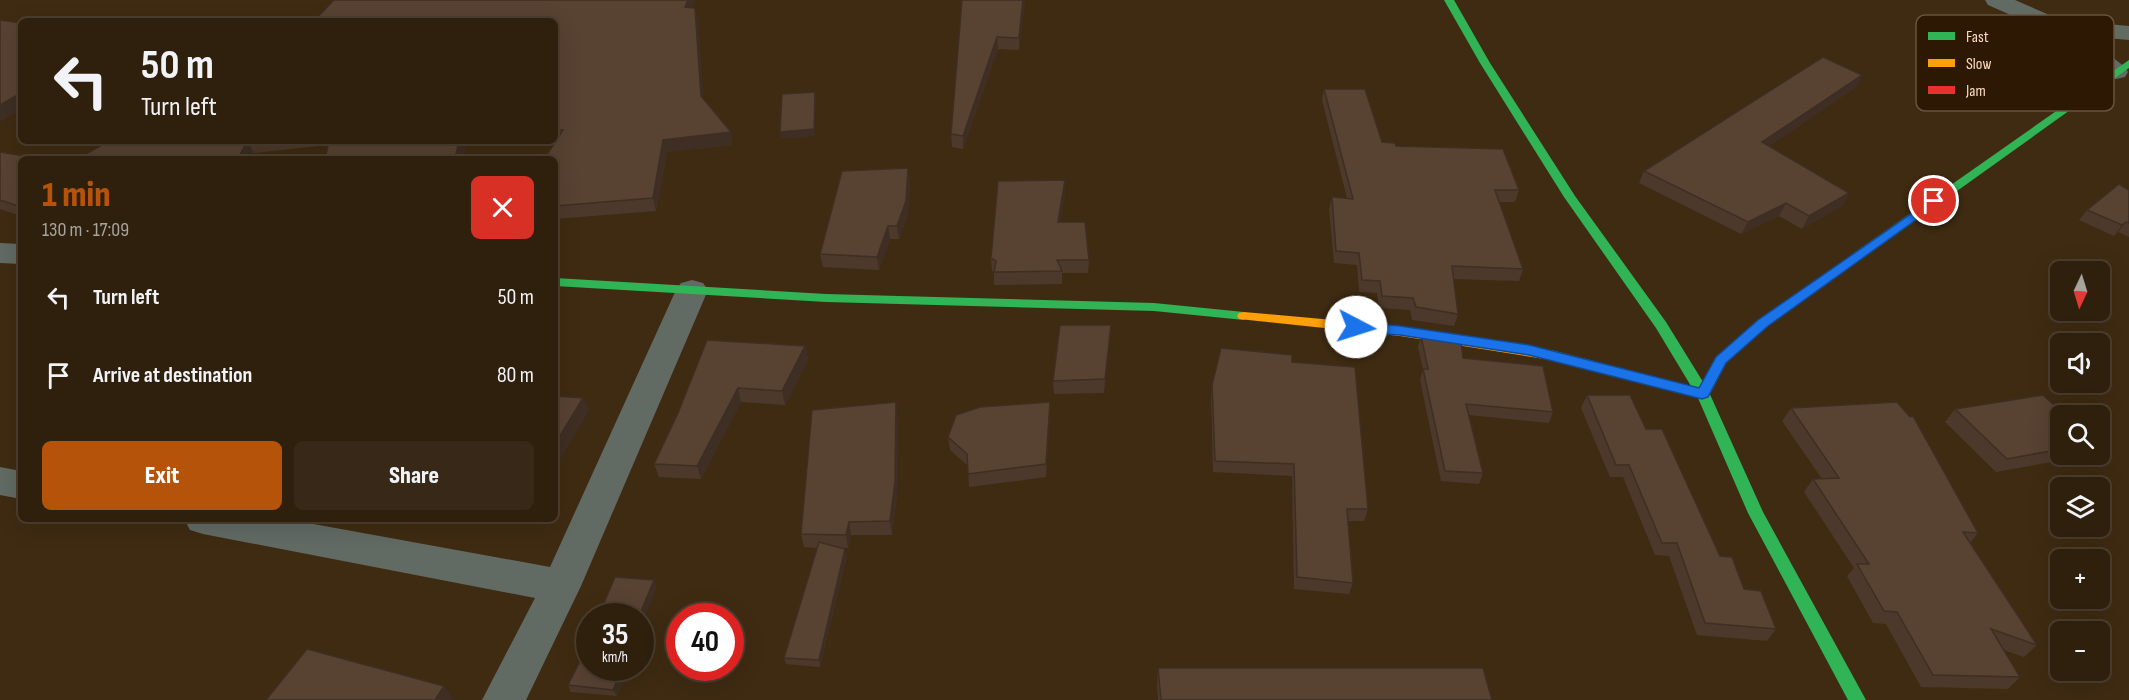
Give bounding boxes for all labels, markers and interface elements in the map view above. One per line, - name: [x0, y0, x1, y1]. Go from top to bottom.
- legend: [1916, 15, 2114, 111]
- text: Fast: [1966, 28, 1989, 47]
- text: 50 m: [141, 40, 214, 91]
- icon: left: [42, 42, 120, 120]
- text: Slow: [1966, 55, 1991, 74]
- text: Jam: [1965, 82, 1986, 101]
- text: Turn left: [141, 91, 217, 123]
- text: 1 min: [42, 174, 110, 217]
- pin: [1908, 175, 1959, 226]
- button: close: [471, 176, 534, 239]
- icon: arrive: [1917, 184, 1950, 217]
- text: 130 m · 17:09: [42, 218, 129, 242]
- north arrow: [2050, 261, 2110, 321]
- map controls: [2050, 261, 2110, 681]
- icon: left: [42, 281, 75, 314]
- text: Turn left: [93, 284, 159, 311]
- text: 50 m: [498, 284, 534, 311]
- position arrow: [1324, 295, 1388, 359]
- button: sound: [2050, 333, 2110, 393]
- icon: arrive: [42, 359, 75, 392]
- text: Arrive at destination: [93, 362, 252, 389]
- text: 80 m: [497, 362, 534, 389]
- button: search: [2050, 405, 2110, 465]
- button: Exit: [42, 441, 282, 510]
- button: Share: [294, 441, 534, 510]
- button: layers: [2050, 477, 2110, 537]
- button: +: [2050, 549, 2110, 609]
- speed limit sign: 40: [666, 603, 744, 681]
- text: 35: [602, 617, 628, 653]
- button: −: [2050, 621, 2110, 681]
- text: km/h: [602, 648, 628, 667]

